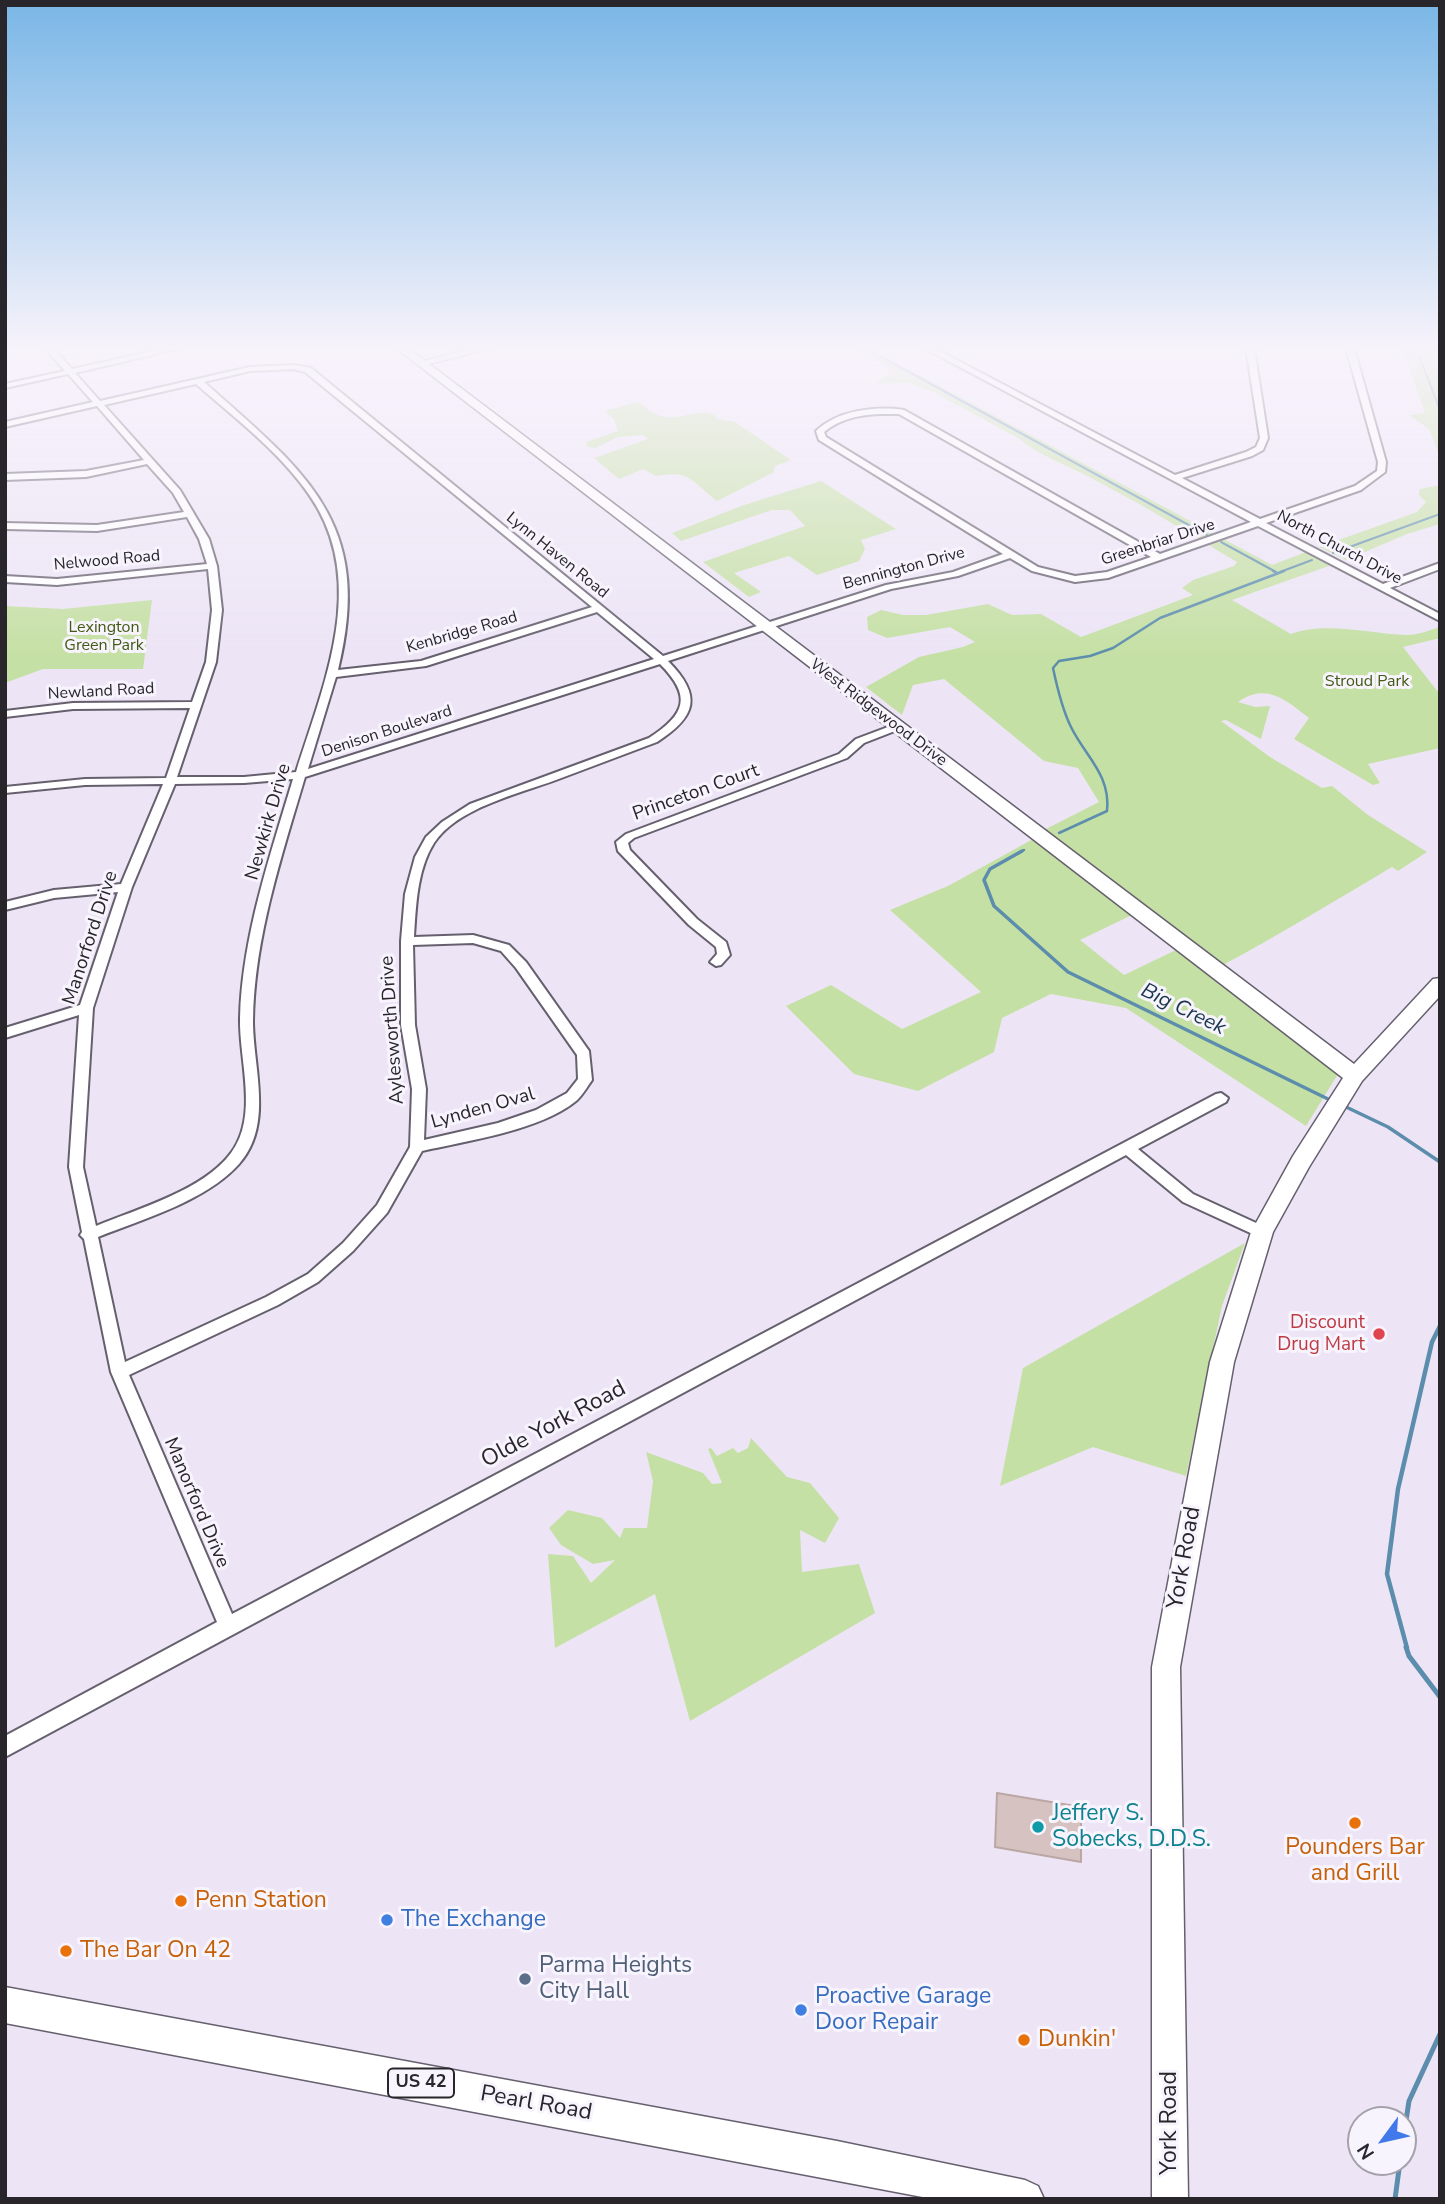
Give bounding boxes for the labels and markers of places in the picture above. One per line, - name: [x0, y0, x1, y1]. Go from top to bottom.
- place label: Discount Drug Mart: [1277, 1312, 1365, 1356]
- marker: Discount Drug Mart: [1371, 1326, 1387, 1342]
- place label: Jeffery S. Sobecks, D.D.S.: [1052, 1800, 1211, 1854]
- marker: Pounders Bar and Grill: [1347, 1815, 1363, 1831]
- marker: Jeffery S. Sobecks, D.D.S.: [1030, 1819, 1046, 1835]
- place label: Pounders Bar and Grill: [1285, 1834, 1425, 1888]
- place label: Penn Station: [195, 1887, 327, 1915]
- marker: Penn Station: [173, 1893, 189, 1909]
- place label: The Exchange: [401, 1906, 546, 1934]
- marker: The Exchange: [379, 1912, 395, 1928]
- place label: The Bar On 42: [80, 1937, 231, 1965]
- marker: The Bar On 42: [58, 1943, 74, 1959]
- place label: Parma Heights City Hall: [539, 1952, 692, 2006]
- marker: Parma Heights City Hall: [517, 1971, 533, 1987]
- place label: Proactive Garage Door Repair: [815, 1983, 991, 2037]
- marker: Proactive Garage Door Repair: [793, 2002, 809, 2018]
- place label: Dunkin': [1038, 2026, 1116, 2054]
- marker: Dunkin': [1016, 2032, 1032, 2048]

